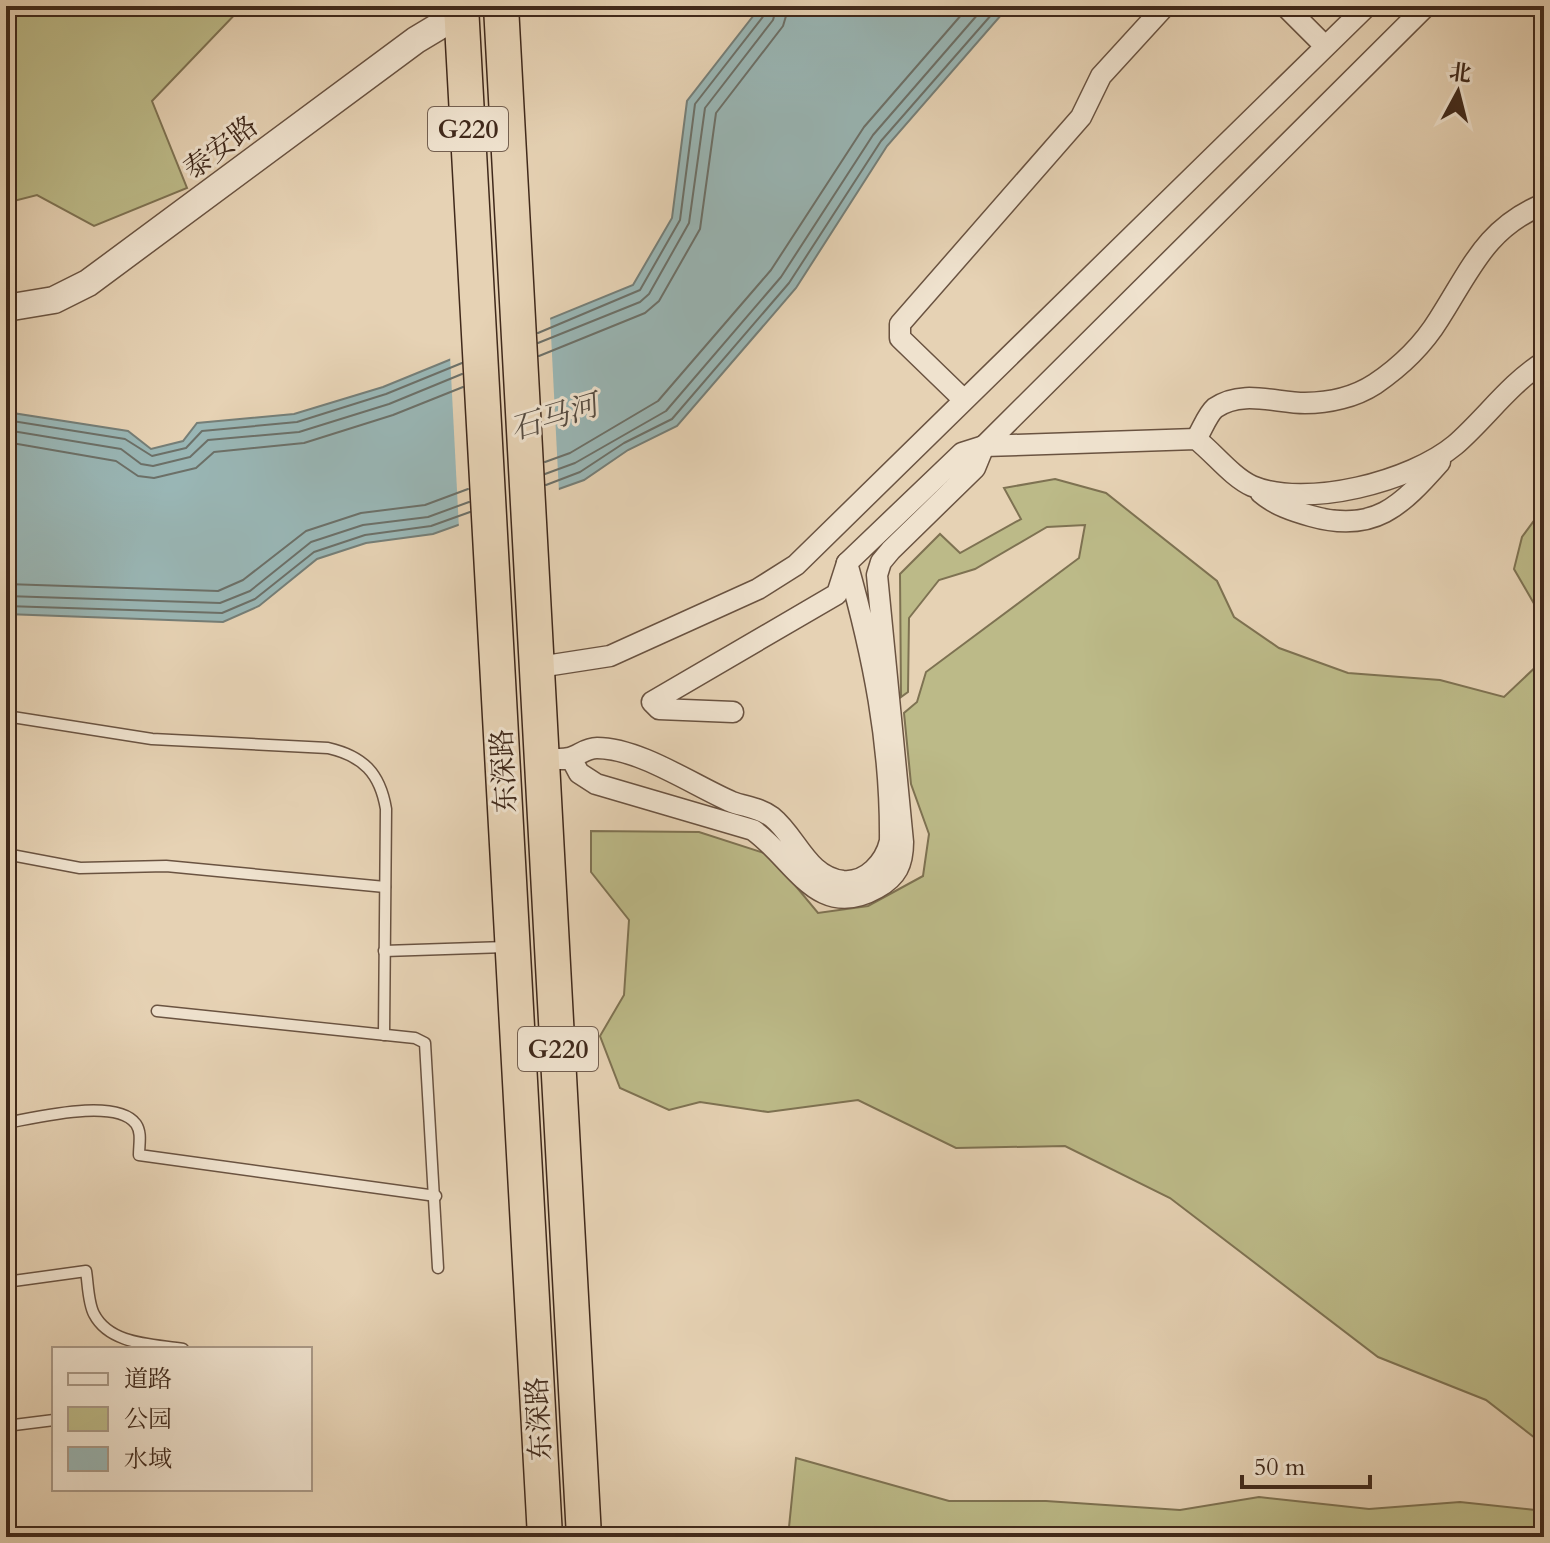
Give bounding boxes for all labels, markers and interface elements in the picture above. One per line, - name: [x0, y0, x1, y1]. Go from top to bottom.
- north arrow: [1418, 52, 1498, 132]
- text: 北: [1448, 57, 1473, 89]
- street label: 泰安路: [176, 107, 266, 188]
- road number: G220: [428, 107, 508, 151]
- water label: 石马河: [505, 383, 608, 450]
- street label: 东深路: [483, 728, 525, 814]
- road number: G220: [518, 1027, 598, 1071]
- legend: [52, 1347, 312, 1491]
- text: 道路: [124, 1363, 172, 1396]
- street label: 东深路: [518, 1376, 560, 1462]
- text: 公园: [124, 1403, 172, 1436]
- scale bar: [1242, 1439, 1370, 1489]
- text: 水域: [124, 1443, 172, 1476]
- text: 50 m: [1254, 1451, 1306, 1484]

